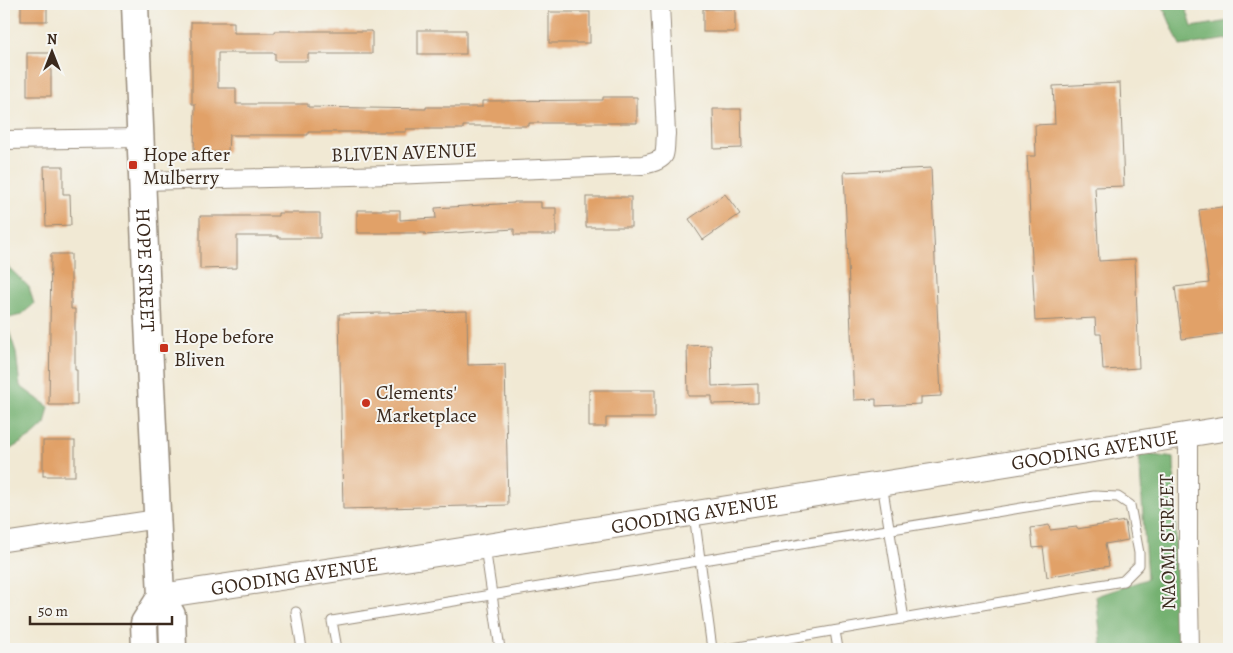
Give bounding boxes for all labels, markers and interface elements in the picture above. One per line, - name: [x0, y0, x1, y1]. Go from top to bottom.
- north arrow: [28, 28, 78, 78]
- text: N: [47, 30, 57, 49]
- street label: BLIVEN AVENUE: [331, 136, 477, 169]
- place label: Hope after Mulberry: [143, 141, 230, 191]
- marker: Hope after Mulberry: [127, 159, 139, 171]
- street label: HOPE STREET: [129, 207, 161, 333]
- place label: Hope before Bliven: [174, 323, 274, 373]
- marker: Hope before Bliven: [158, 342, 170, 354]
- place label: Clements' Marketplace: [376, 379, 477, 429]
- marker: Clements' Marketplace: [360, 397, 372, 409]
- street label: GOODING AVENUE: [1009, 423, 1180, 477]
- street label: NAOMI STREET: [1153, 474, 1182, 610]
- street label: GOODING AVENUE: [609, 487, 780, 540]
- street label: GOODING AVENUE: [209, 550, 380, 602]
- scale bar: [30, 593, 172, 625]
- text: 50 m: [38, 601, 68, 621]

